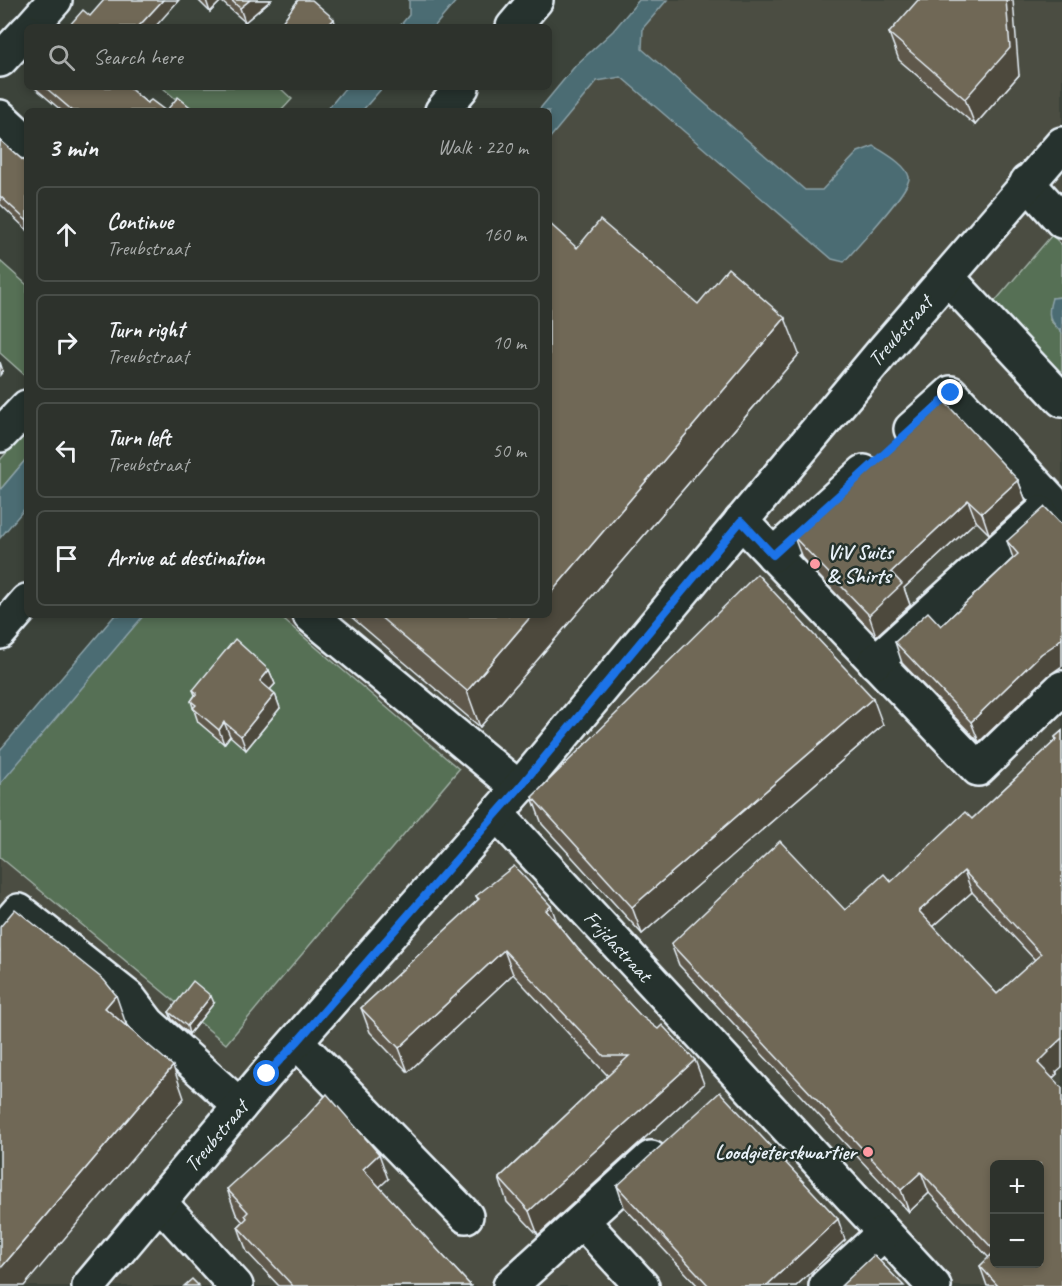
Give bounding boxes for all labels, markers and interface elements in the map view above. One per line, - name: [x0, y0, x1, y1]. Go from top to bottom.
- search box: [24, 24, 552, 90]
- icon: search: [45, 41, 78, 74]
- text: Search here: [93, 43, 183, 71]
- text: 3 min: [48, 131, 98, 164]
- text: Walk · 220 m: [438, 135, 528, 160]
- text: Continue: [107, 208, 173, 236]
- icon: ahead: [50, 218, 83, 251]
- text: 160 m: [483, 222, 526, 247]
- text: Treubstraat: [107, 236, 189, 261]
- street label: Treubstraat: [862, 288, 940, 372]
- text: Turn right: [107, 316, 184, 344]
- icon: right: [50, 326, 83, 359]
- text: 10 m: [492, 330, 526, 355]
- text: Treubstraat: [107, 344, 189, 369]
- route end: [937, 379, 963, 405]
- text: Turn left: [107, 424, 171, 452]
- icon: left: [50, 434, 83, 467]
- text: 50 m: [492, 438, 526, 463]
- text: Treubstraat: [107, 452, 189, 477]
- place label: ViV Suits & Shirts: [827, 539, 895, 589]
- icon: arrive: [50, 542, 83, 575]
- text: Arrive at destination: [107, 544, 264, 572]
- marker: ViV Suits & Shirts: [808, 557, 822, 571]
- street label: Frijdastraat: [578, 905, 659, 989]
- route start: [253, 1060, 279, 1086]
- street label: Treubstraat: [179, 1093, 255, 1177]
- place label: Loodgieterskwartier: [715, 1139, 858, 1165]
- marker: Loodgieterskwartier: [861, 1145, 875, 1159]
- map controls: [990, 1160, 1044, 1268]
- button: +: [990, 1160, 1044, 1214]
- button: −: [990, 1214, 1044, 1268]

